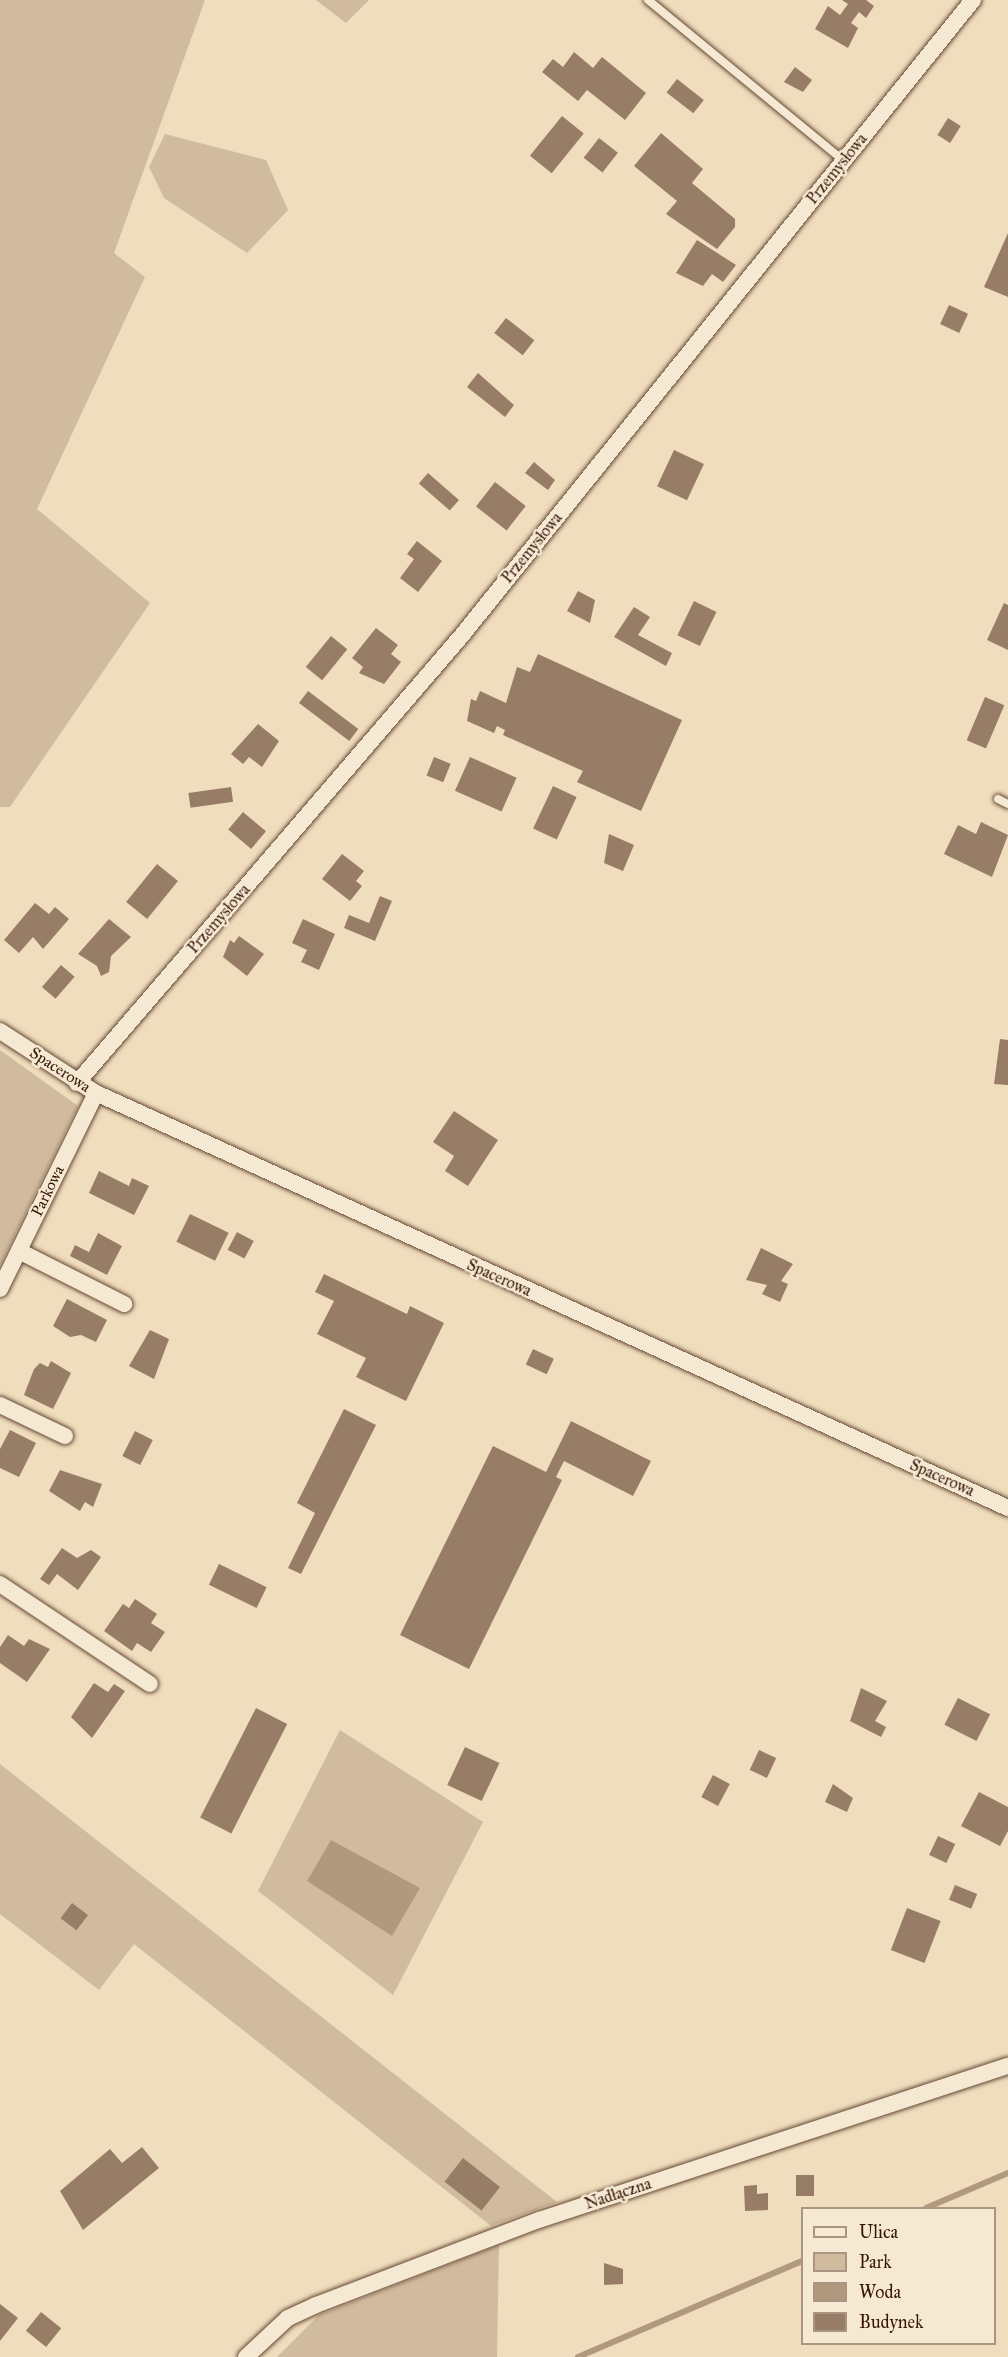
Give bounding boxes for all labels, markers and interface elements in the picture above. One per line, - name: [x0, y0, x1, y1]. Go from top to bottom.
- street label: Przemysłowa: [803, 130, 871, 208]
- street label: Przemysłowa: [498, 509, 566, 587]
- street label: Przemysłowa: [184, 881, 254, 957]
- street label: Spacerowa: [26, 1043, 94, 1097]
- street label: Parkowa: [28, 1162, 68, 1220]
- street label: Spacerowa: [464, 1255, 534, 1301]
- street label: Spacerowa: [907, 1455, 977, 1501]
- street label: Nadłączna: [582, 2174, 654, 2214]
- legend: [801, 2207, 996, 2345]
- text: Ulica: [859, 2221, 898, 2243]
- text: Park: [859, 2251, 892, 2273]
- text: Woda: [859, 2281, 901, 2303]
- text: Budynek: [859, 2311, 923, 2333]

